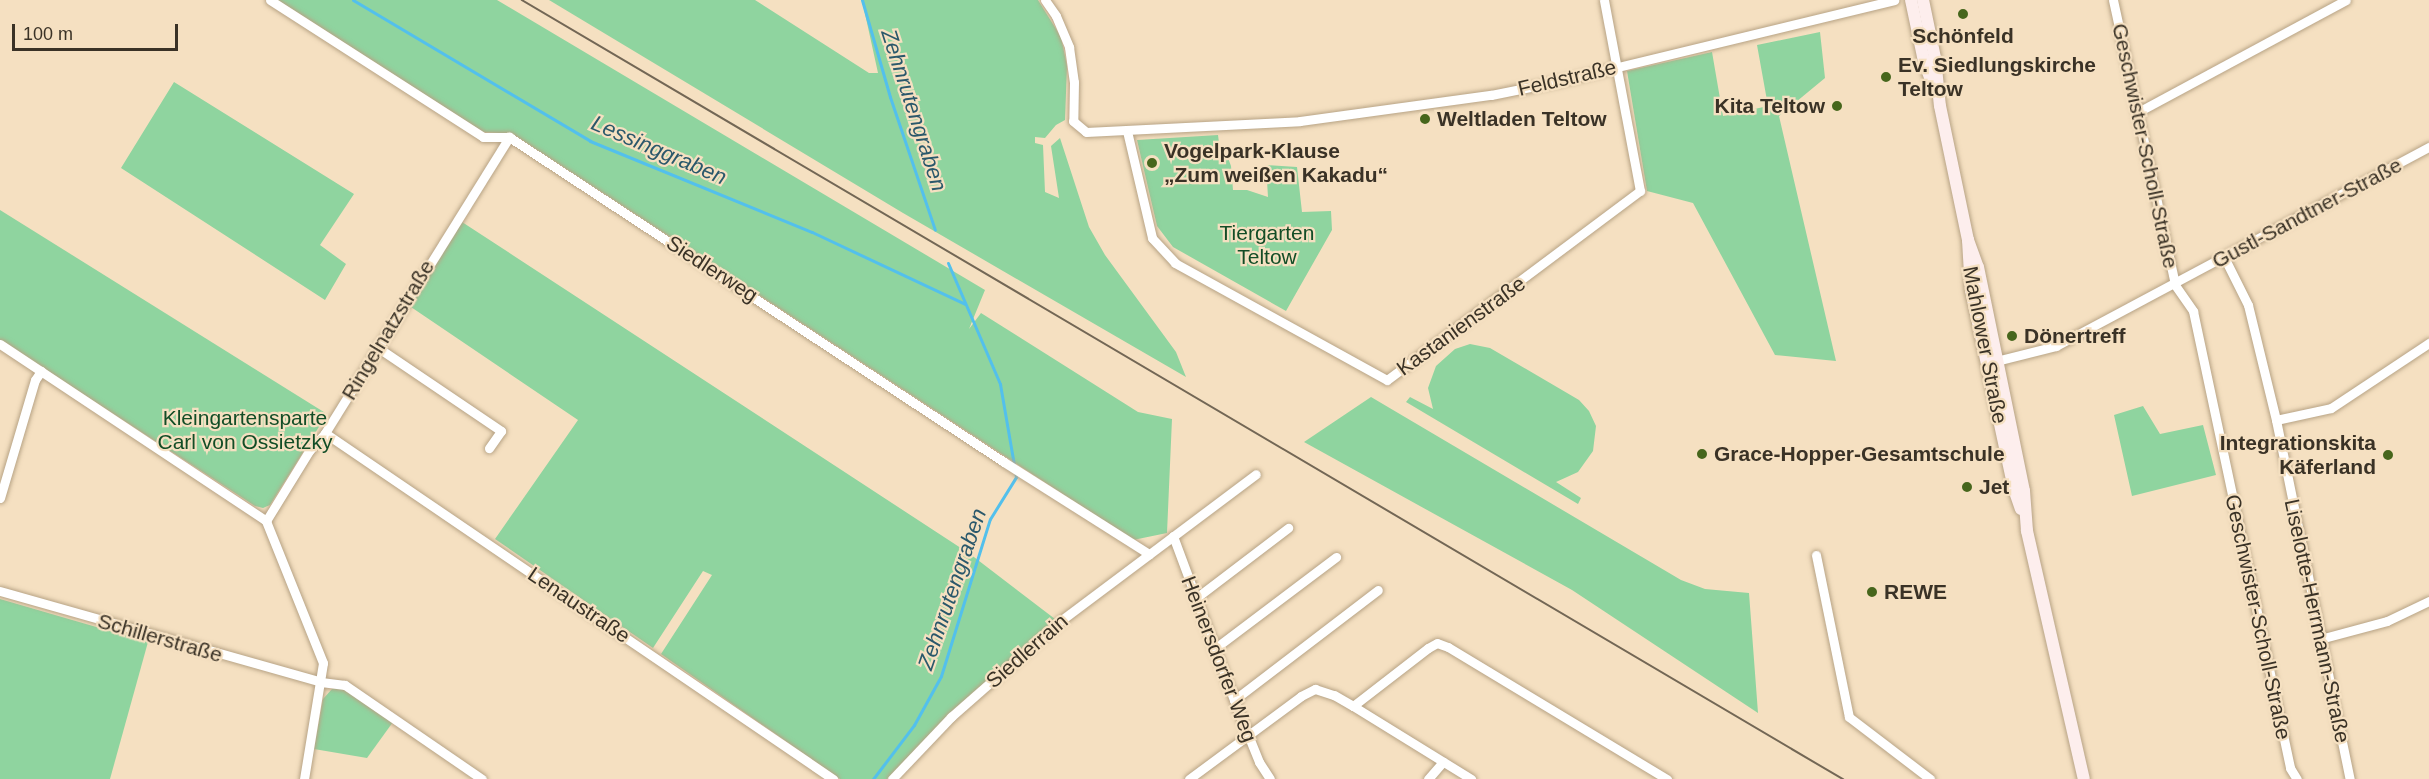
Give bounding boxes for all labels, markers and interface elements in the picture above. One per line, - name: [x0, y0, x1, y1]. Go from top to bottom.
- marker: Schönfeld: [1956, 7, 1970, 21]
- scale bar: [15, 12, 182, 50]
- street label: Geschwister-Scholl-Straße: [2107, 21, 2183, 271]
- place label: Schönfeld: [1912, 23, 2014, 49]
- text: 100 m: [23, 24, 73, 44]
- water label: Zehnrutengraben: [875, 26, 953, 194]
- place label: Ev. Siedlungskirche Teltow: [1898, 52, 2096, 102]
- street label: Feldstraße: [1515, 54, 1619, 102]
- marker: Ev. Siedlungskirche Teltow: [1879, 70, 1893, 84]
- place label: Kita Teltow: [1715, 93, 1825, 119]
- marker: Kita Teltow: [1830, 99, 1844, 113]
- place label: Weltladen Teltow: [1437, 106, 1607, 132]
- water label: Lessinggraben: [587, 110, 731, 190]
- marker: Weltladen Teltow: [1418, 112, 1432, 126]
- place label: Vogelpark-Klause „Zum weißen Kakadu“: [1164, 138, 1388, 188]
- street label: Gustl-Sandtner-Straße: [2208, 152, 2406, 274]
- marker: Vogelpark-Klause „Zum weißen Kakadu“: [1145, 156, 1159, 170]
- park label: Tiergarten Teltow: [1220, 220, 1314, 270]
- street label: Siedlerweg: [662, 230, 762, 308]
- street label: Ringelnatzstraße: [336, 255, 440, 405]
- street label: Mahlower Straße: [1957, 264, 2013, 426]
- street label: Kastanienstraße: [1392, 271, 1530, 381]
- place label: Dönertreff: [2024, 323, 2126, 349]
- marker: Dönertreff: [2005, 329, 2019, 343]
- park label: Kleingartensparte Carl von Ossietzky: [157, 405, 333, 455]
- place label: Integrationskita Käferland: [2220, 430, 2376, 480]
- place label: Grace-Hopper-Gesamtschule: [1714, 441, 2005, 467]
- marker: Grace-Hopper-Gesamtschule: [1695, 447, 1709, 461]
- marker: Integrationskita Käferland: [2381, 448, 2395, 462]
- place label: Jet: [1979, 474, 2009, 500]
- marker: Jet: [1960, 480, 1974, 494]
- street label: Geschwister-Scholl-Straße: [2220, 492, 2296, 742]
- street label: Liselotte-Herrmann-Straße: [2279, 497, 2355, 745]
- water label: Zehnrutengraben: [912, 505, 992, 673]
- street label: Lenaustraße: [523, 562, 635, 648]
- street label: Heinersdorfer Weg: [1176, 572, 1262, 746]
- place label: REWE: [1884, 579, 1947, 605]
- marker: REWE: [1865, 585, 1879, 599]
- street label: Schillerstraße: [95, 608, 225, 668]
- street label: Siedlerrain: [981, 609, 1073, 693]

